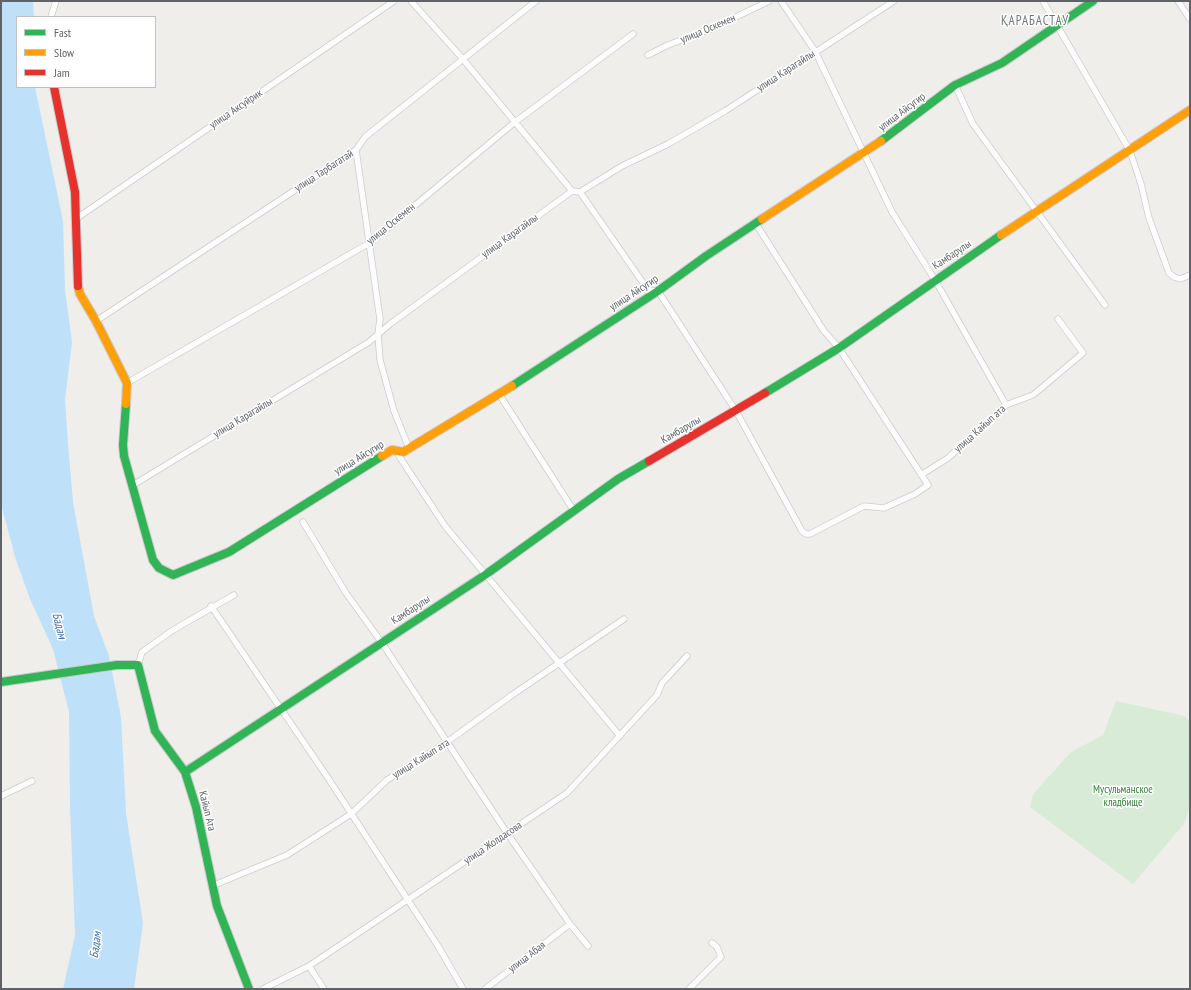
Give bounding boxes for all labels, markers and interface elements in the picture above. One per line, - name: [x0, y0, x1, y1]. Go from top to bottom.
- street label: улица Оскемен: [678, 11, 738, 47]
- district label: ҚАРАБАСТАУ: [1001, 13, 1069, 29]
- legend: [16, 16, 156, 88]
- text: Fast: [54, 25, 71, 40]
- text: Slow: [54, 45, 74, 60]
- street label: улица Карагайлы: [754, 47, 818, 95]
- text: Jam: [54, 65, 70, 80]
- street label: улица Аксуйрик: [207, 87, 265, 131]
- street label: улица Айсугир: [876, 90, 928, 134]
- street label: улица Тарбагатай: [292, 147, 356, 195]
- street label: улица Оскемен: [364, 200, 418, 248]
- street label: улица Карагайлы: [479, 211, 541, 261]
- street label: Камбарулы: [930, 237, 974, 273]
- street label: улица Айсугир: [607, 272, 661, 314]
- street label: улица Карагайлы: [211, 395, 275, 441]
- street label: улица Кайып ата: [951, 402, 1009, 456]
- street label: Камбарулы: [659, 413, 703, 447]
- street label: улица Айсугир: [332, 438, 386, 478]
- street label: Камбарулы: [389, 593, 433, 627]
- water label: Бадам: [49, 611, 69, 641]
- street label: улица Кайып ата: [390, 736, 452, 782]
- park label: Мусульманское кладбище: [1093, 783, 1153, 809]
- street label: Кайып Ата: [196, 790, 218, 832]
- street label: улица Жолдасова: [461, 819, 525, 867]
- water label: Бадам: [87, 931, 105, 959]
- street label: улица Абая: [506, 939, 548, 975]

